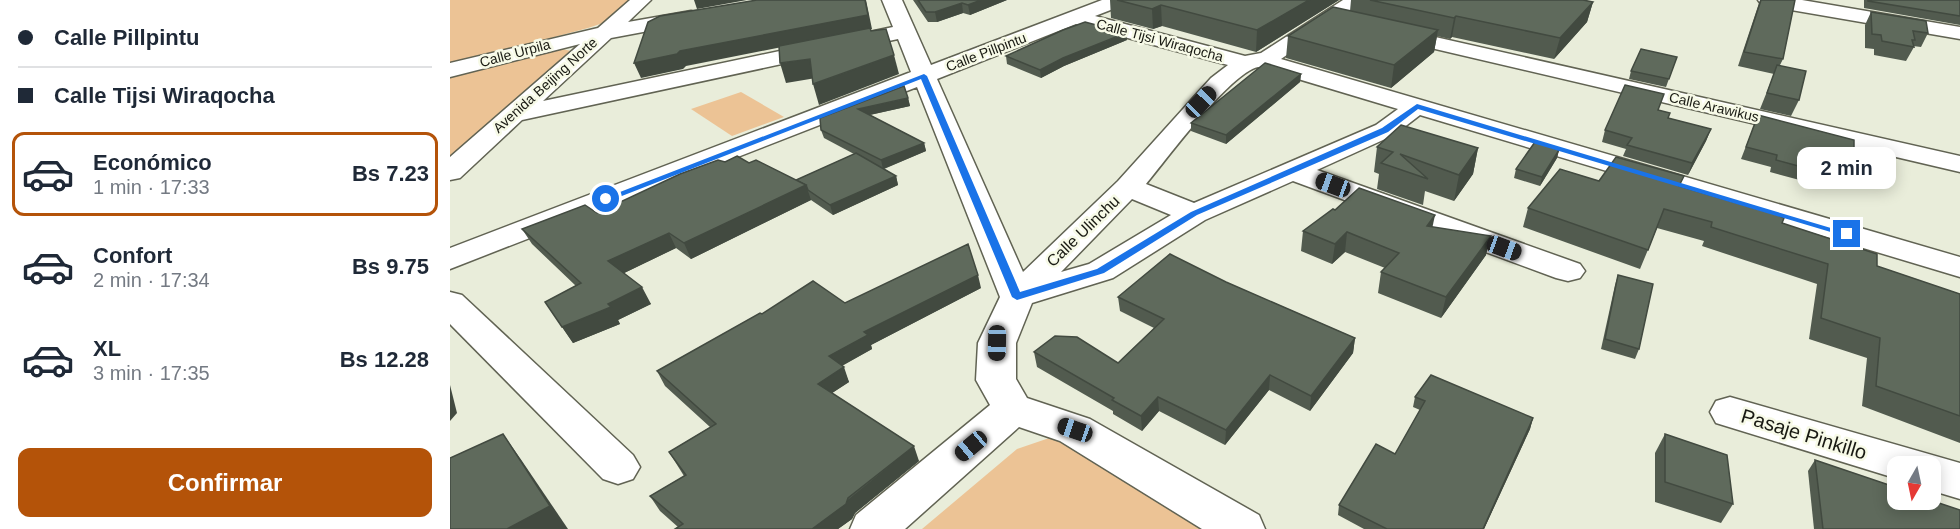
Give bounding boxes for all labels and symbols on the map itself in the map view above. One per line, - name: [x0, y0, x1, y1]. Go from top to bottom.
- street label: Calle Tijsi Wiraqocha: [1095, 15, 1225, 65]
- street label: Calle Pillpintu: [944, 29, 1028, 75]
- street label: Avenida Beijing Norte: [490, 34, 600, 136]
- street label: Calle Urpila: [478, 36, 552, 70]
- car: [1182, 83, 1220, 121]
- street label: Calle Arawikus: [1667, 89, 1761, 125]
- callout: 2 min: [1798, 147, 1896, 189]
- car: [1313, 170, 1353, 200]
- route start: [592, 185, 619, 212]
- street label: Calle Ulinchu: [1043, 192, 1123, 270]
- route end: [1833, 220, 1860, 247]
- car: [1484, 233, 1524, 263]
- car: [988, 325, 1006, 361]
- street label: Pasaje Pinkillo: [1739, 404, 1869, 464]
- car: [1055, 416, 1095, 444]
- car: [951, 428, 991, 464]
- north arrow: [1887, 456, 1941, 510]

